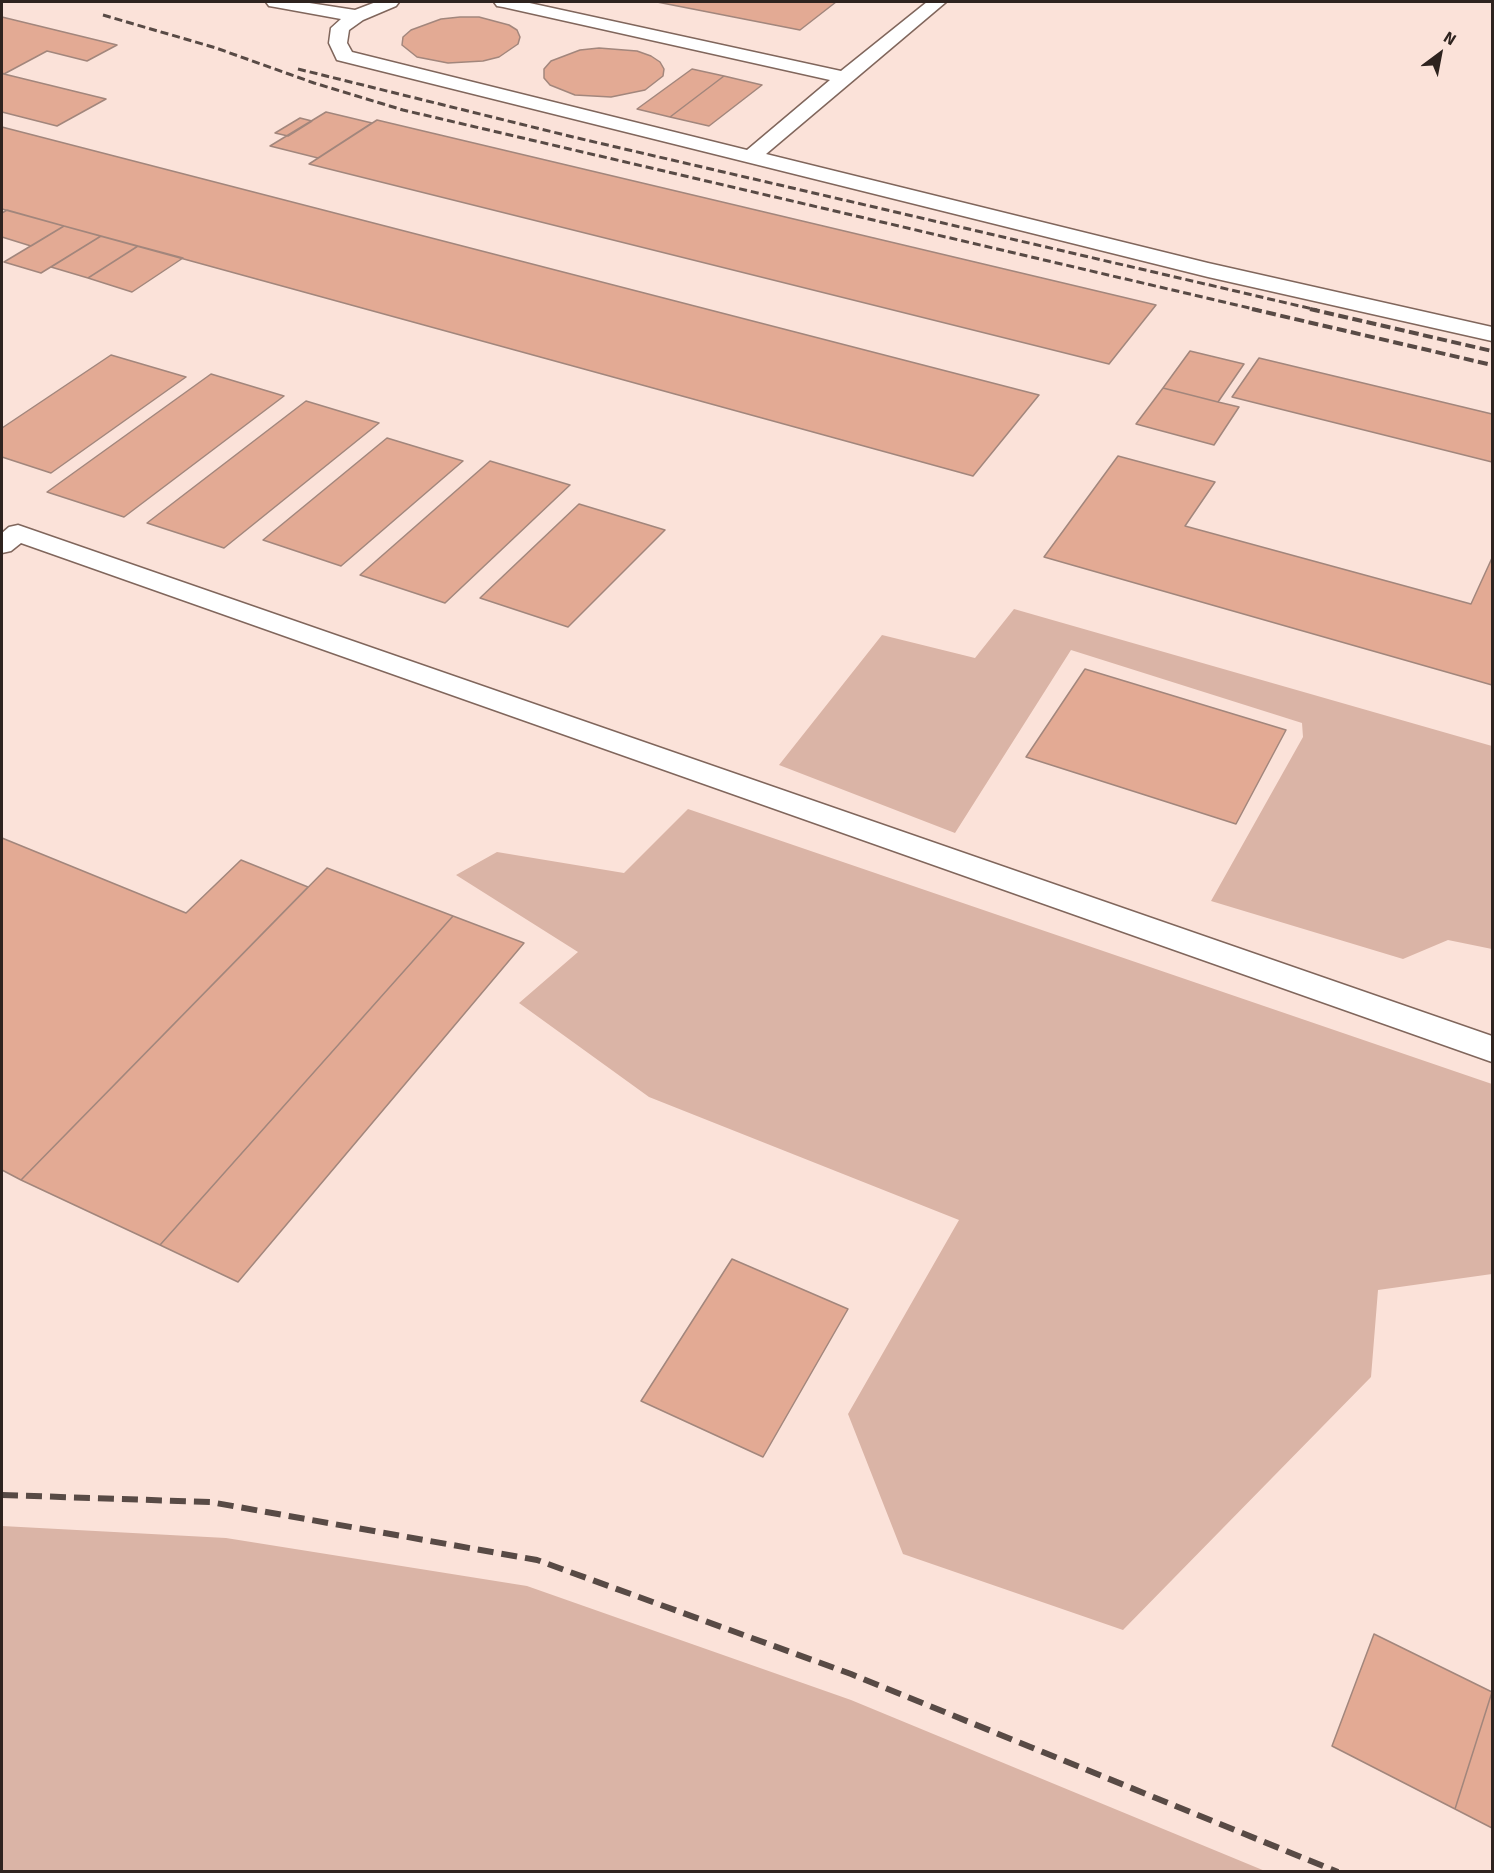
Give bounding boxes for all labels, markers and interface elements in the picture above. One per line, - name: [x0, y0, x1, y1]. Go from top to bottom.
- north arrow: [1410, 24, 1470, 84]
- text: N: [1440, 27, 1460, 50]

